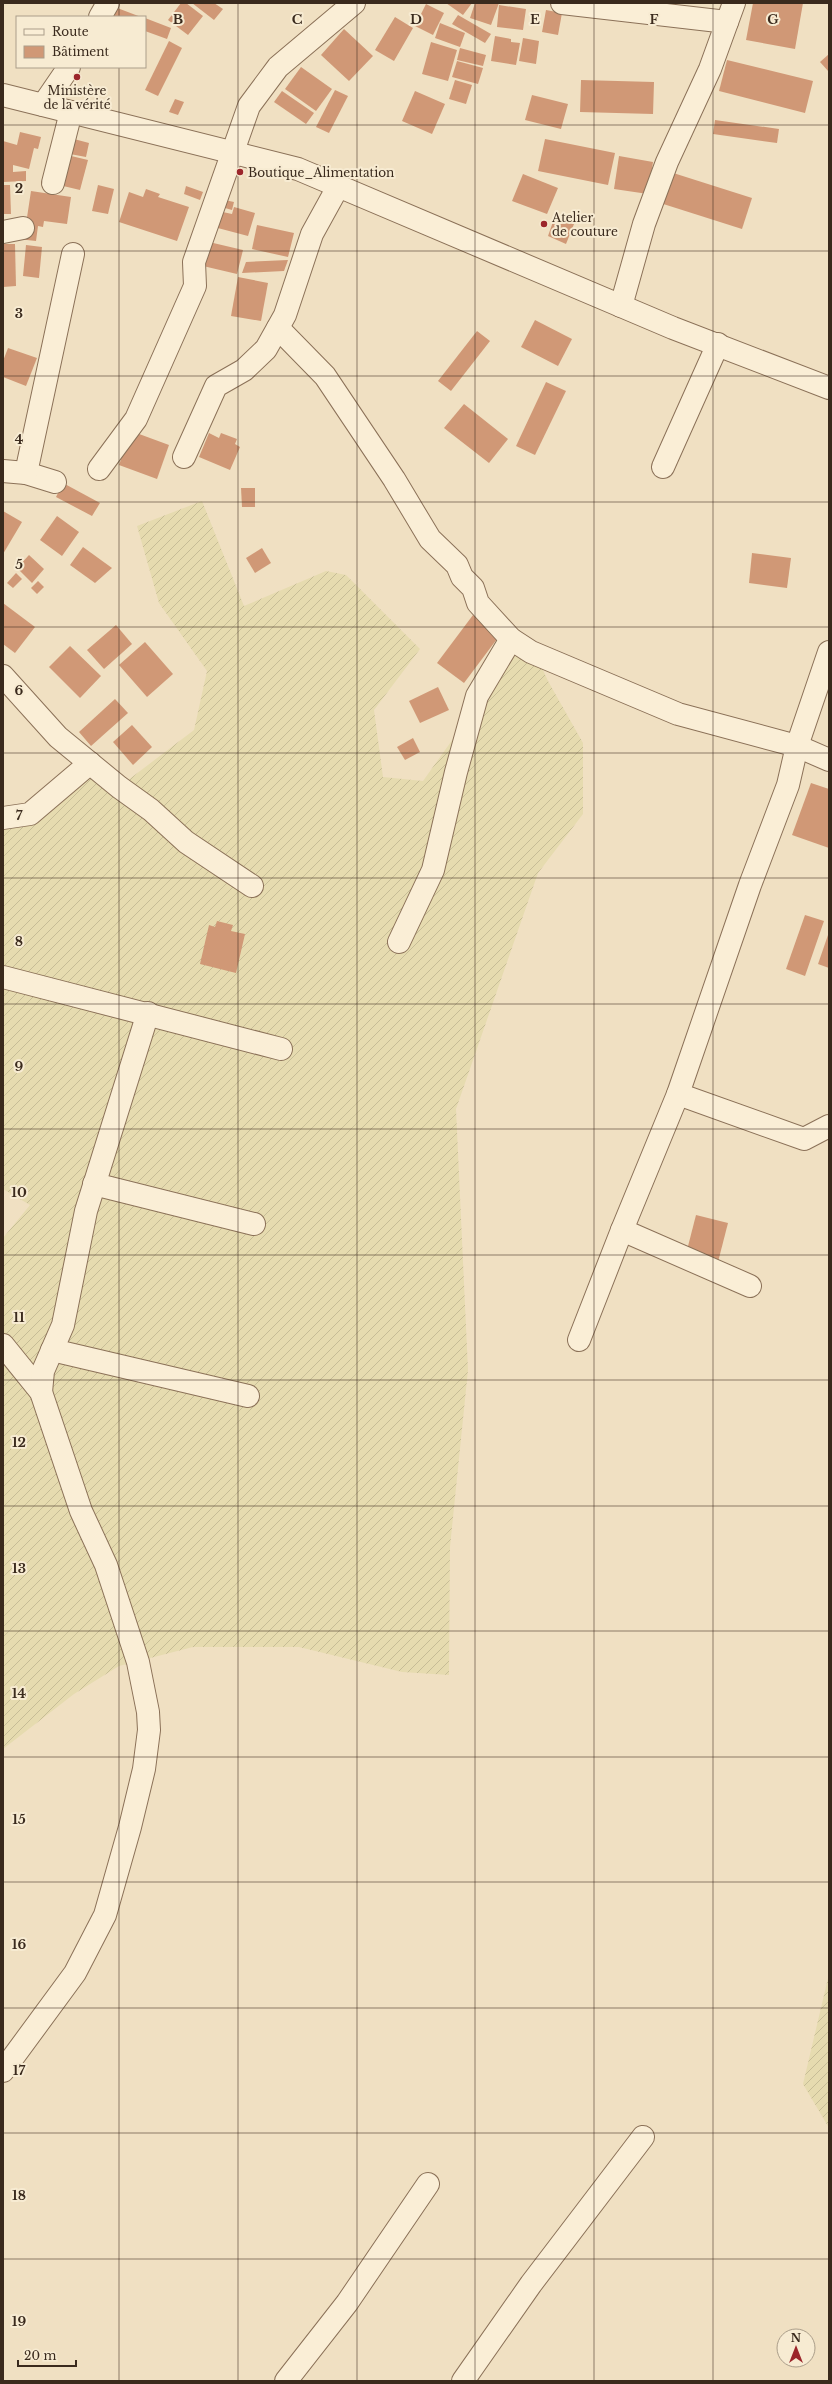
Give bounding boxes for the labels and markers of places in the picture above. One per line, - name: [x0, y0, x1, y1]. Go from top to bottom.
- marker: Ministère de la vérité: [72, 72, 82, 82]
- place label: Ministère de la vérité: [43, 83, 111, 112]
- place label: Boutique_Alimentation: [248, 165, 394, 180]
- marker: Boutique_Alimentation: [235, 167, 245, 177]
- place label: Atelier de couture: [551, 210, 618, 239]
- marker: Atelier de couture: [539, 219, 549, 229]

